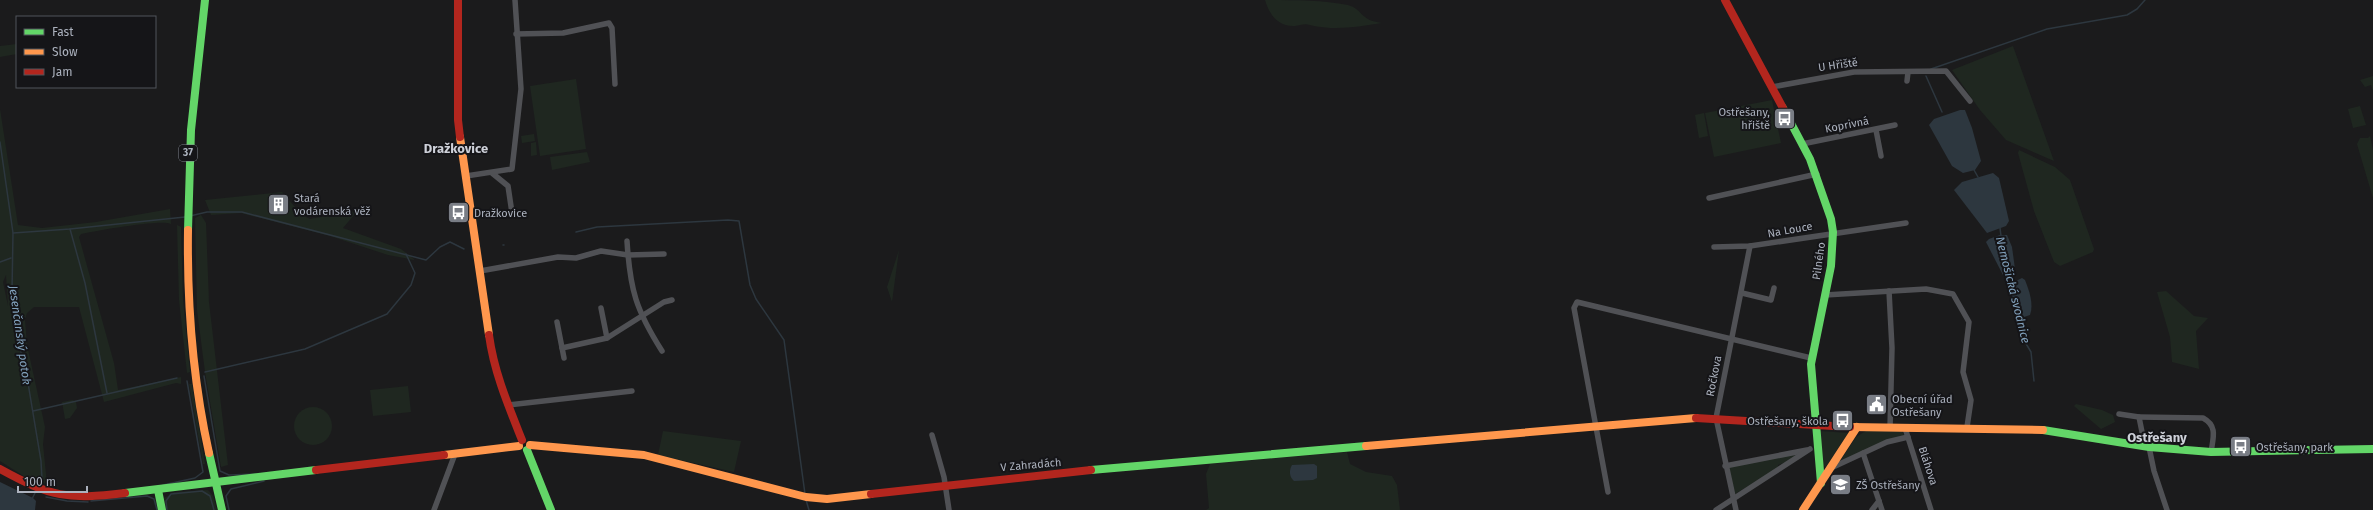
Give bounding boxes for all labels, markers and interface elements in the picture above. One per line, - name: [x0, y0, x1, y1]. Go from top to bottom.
- legend: [16, 16, 156, 88]
- text: Fast: [52, 25, 74, 39]
- text: Slow: [52, 45, 78, 59]
- street label: U Hřiště: [1817, 56, 1859, 74]
- text: Jam: [52, 65, 72, 79]
- bus stop icon: Ostřešany, hřiště: [1772, 105, 1798, 131]
- place label: Ostřešany, hřiště: [1718, 106, 1770, 132]
- street label: Koprivná: [1824, 114, 1870, 136]
- district label: Dražkovice: [424, 141, 488, 156]
- road number: 37: [179, 145, 197, 161]
- building icon: Stará vodárenská věž: [266, 191, 292, 217]
- place label: Stará vodárenská věž: [294, 192, 370, 218]
- bus stop icon: Dražkovice: [445, 200, 471, 226]
- place label: Dražkovice: [474, 207, 527, 220]
- street label: Na Louce: [1766, 220, 1814, 240]
- water label: Nemošická svodnice: [1993, 235, 2033, 345]
- street label: Pilného: [1810, 241, 1828, 281]
- water label: Jesenčanský potok: [6, 283, 34, 386]
- street label: Ročkova: [1704, 354, 1724, 398]
- public building icon: Obecní úřad Ostřešany: [1864, 392, 1890, 418]
- place label: Obecní úřad Ostřešany: [1892, 393, 1953, 419]
- bus stop icon: Ostřešany, škola: [1830, 408, 1856, 434]
- place label: Ostřešany, škola: [1747, 415, 1828, 428]
- district label: Ostřešany: [2127, 430, 2187, 445]
- bus stop icon: Ostřešany, park: [2228, 434, 2254, 460]
- place label: Ostřešany, park: [2256, 441, 2333, 454]
- street label: Bláhova: [1916, 445, 1940, 487]
- street label: V Zahradách: [1000, 456, 1062, 474]
- scale bar: [18, 468, 87, 494]
- school or university icon: ZŠ Ostřešany: [1828, 472, 1854, 498]
- text: 100 m: [24, 475, 56, 489]
- place label: ZŠ Ostřešany: [1856, 478, 1920, 492]

